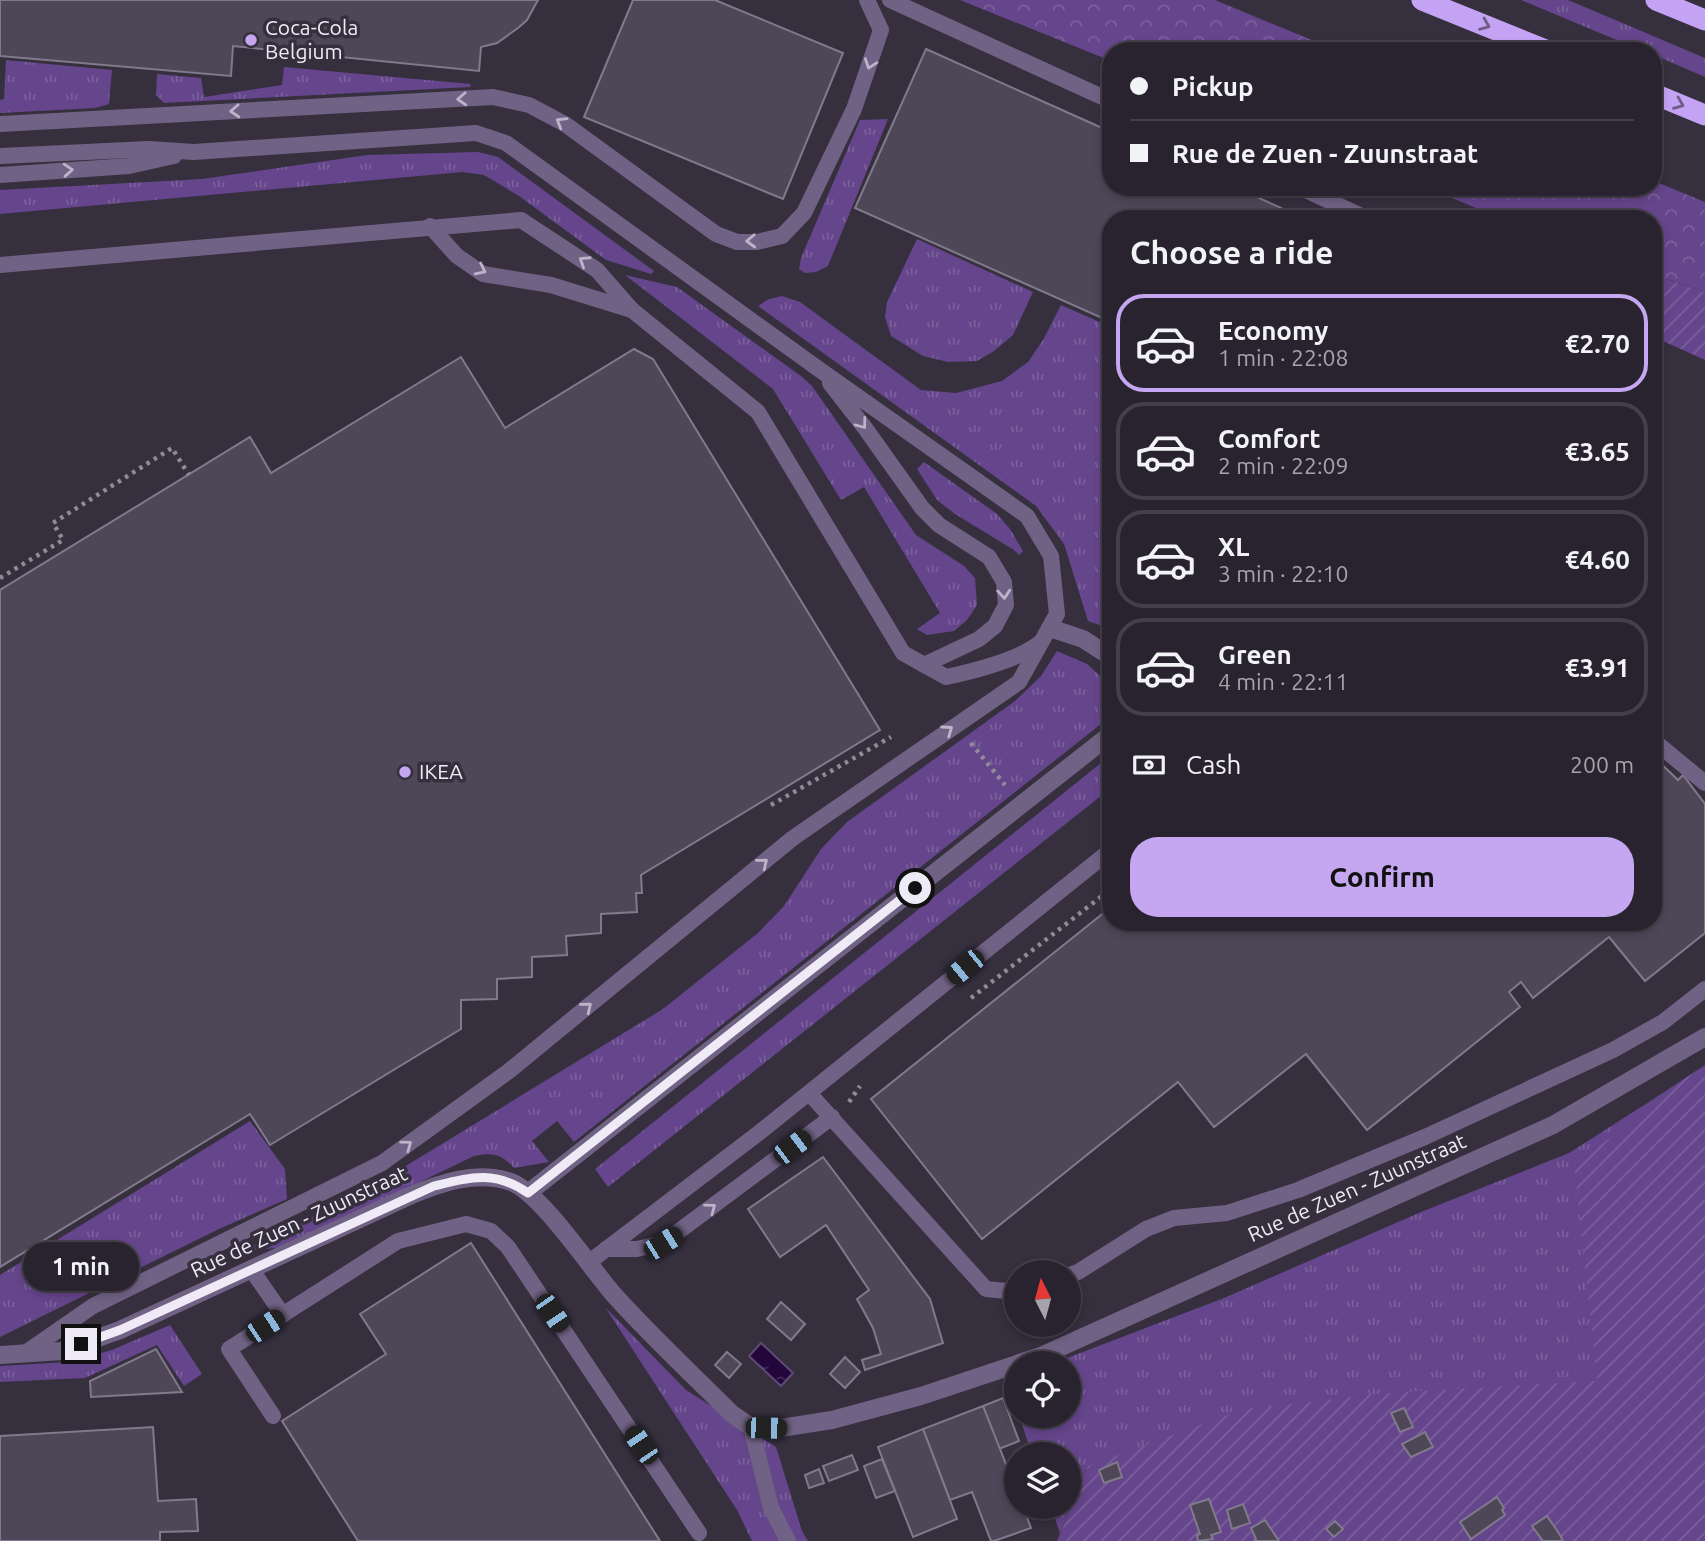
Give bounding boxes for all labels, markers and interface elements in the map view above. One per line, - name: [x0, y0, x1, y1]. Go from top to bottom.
- place label: Coca-Cola Belgium: [265, 15, 358, 63]
- one-way arrow: [1478, 17, 1490, 31]
- marker: Coca-Cola Belgium: [243, 32, 259, 48]
- one-way arrow: [863, 57, 878, 69]
- text: Pickup: [1172, 72, 1254, 101]
- one-way arrow: [456, 91, 467, 106]
- one-way arrow: [1672, 96, 1685, 110]
- one-way arrow: [229, 103, 240, 118]
- one-way arrow: [555, 118, 568, 131]
- text: Rue de Zuen - Zuunstraat: [1172, 139, 1478, 168]
- one-way arrow: [63, 163, 74, 178]
- one-way arrow: [745, 234, 756, 249]
- text: Choose a ride: [1130, 234, 1333, 270]
- one-way arrow: [579, 257, 592, 270]
- one-way arrow: [474, 262, 486, 276]
- icon: car: [1134, 312, 1197, 375]
- text: Economy: [1218, 316, 1328, 345]
- text: €2.70: [1565, 329, 1630, 358]
- text: 1 min · 22:08: [1218, 345, 1349, 370]
- one-way arrow: [853, 417, 866, 429]
- icon: car: [1134, 420, 1197, 483]
- text: Comfort: [1218, 424, 1321, 453]
- text: €3.65: [1565, 437, 1630, 466]
- text: 2 min · 22:09: [1218, 453, 1349, 478]
- icon: car: [1134, 528, 1197, 591]
- text: XL: [1218, 532, 1249, 561]
- text: €4.60: [1565, 545, 1630, 574]
- text: 3 min · 22:10: [1218, 561, 1349, 586]
- one-way arrow: [996, 588, 1011, 599]
- icon: car: [1134, 636, 1197, 699]
- text: Green: [1218, 640, 1292, 669]
- text: €3.91: [1565, 653, 1630, 682]
- text: 4 min · 22:11: [1218, 669, 1349, 694]
- one-way arrow: [940, 726, 953, 738]
- icon: cash: [1130, 746, 1168, 784]
- text: Cash: [1186, 750, 1241, 779]
- text: 200 m: [1570, 752, 1634, 777]
- place label: IKEA: [419, 759, 463, 783]
- marker: IKEA: [397, 764, 413, 780]
- button: Confirm: [1130, 837, 1634, 917]
- one-way arrow: [755, 859, 768, 871]
- route start: [899, 872, 931, 904]
- car: [943, 946, 988, 988]
- one-way arrow: [579, 1003, 592, 1015]
- car: [769, 1126, 816, 1168]
- street label: Rue de Zuen - Zuunstraat: [1244, 1128, 1469, 1246]
- one-way arrow: [399, 1141, 412, 1154]
- street label: Rue de Zuen - Zuunstraat: [187, 1160, 411, 1282]
- one-way arrow: [704, 1204, 716, 1217]
- car: [640, 1223, 687, 1263]
- callout: 1 min: [23, 1242, 139, 1292]
- text: 1 min: [52, 1254, 110, 1279]
- north arrow: [1004, 1260, 1082, 1337]
- map controls: [1004, 1260, 1081, 1519]
- car: [532, 1290, 573, 1336]
- car: [242, 1306, 289, 1346]
- route end: [65, 1328, 97, 1360]
- button: locate: [1004, 1351, 1081, 1428]
- car: [745, 1417, 788, 1439]
- car: [621, 1422, 662, 1468]
- button: layers: [1004, 1442, 1081, 1519]

